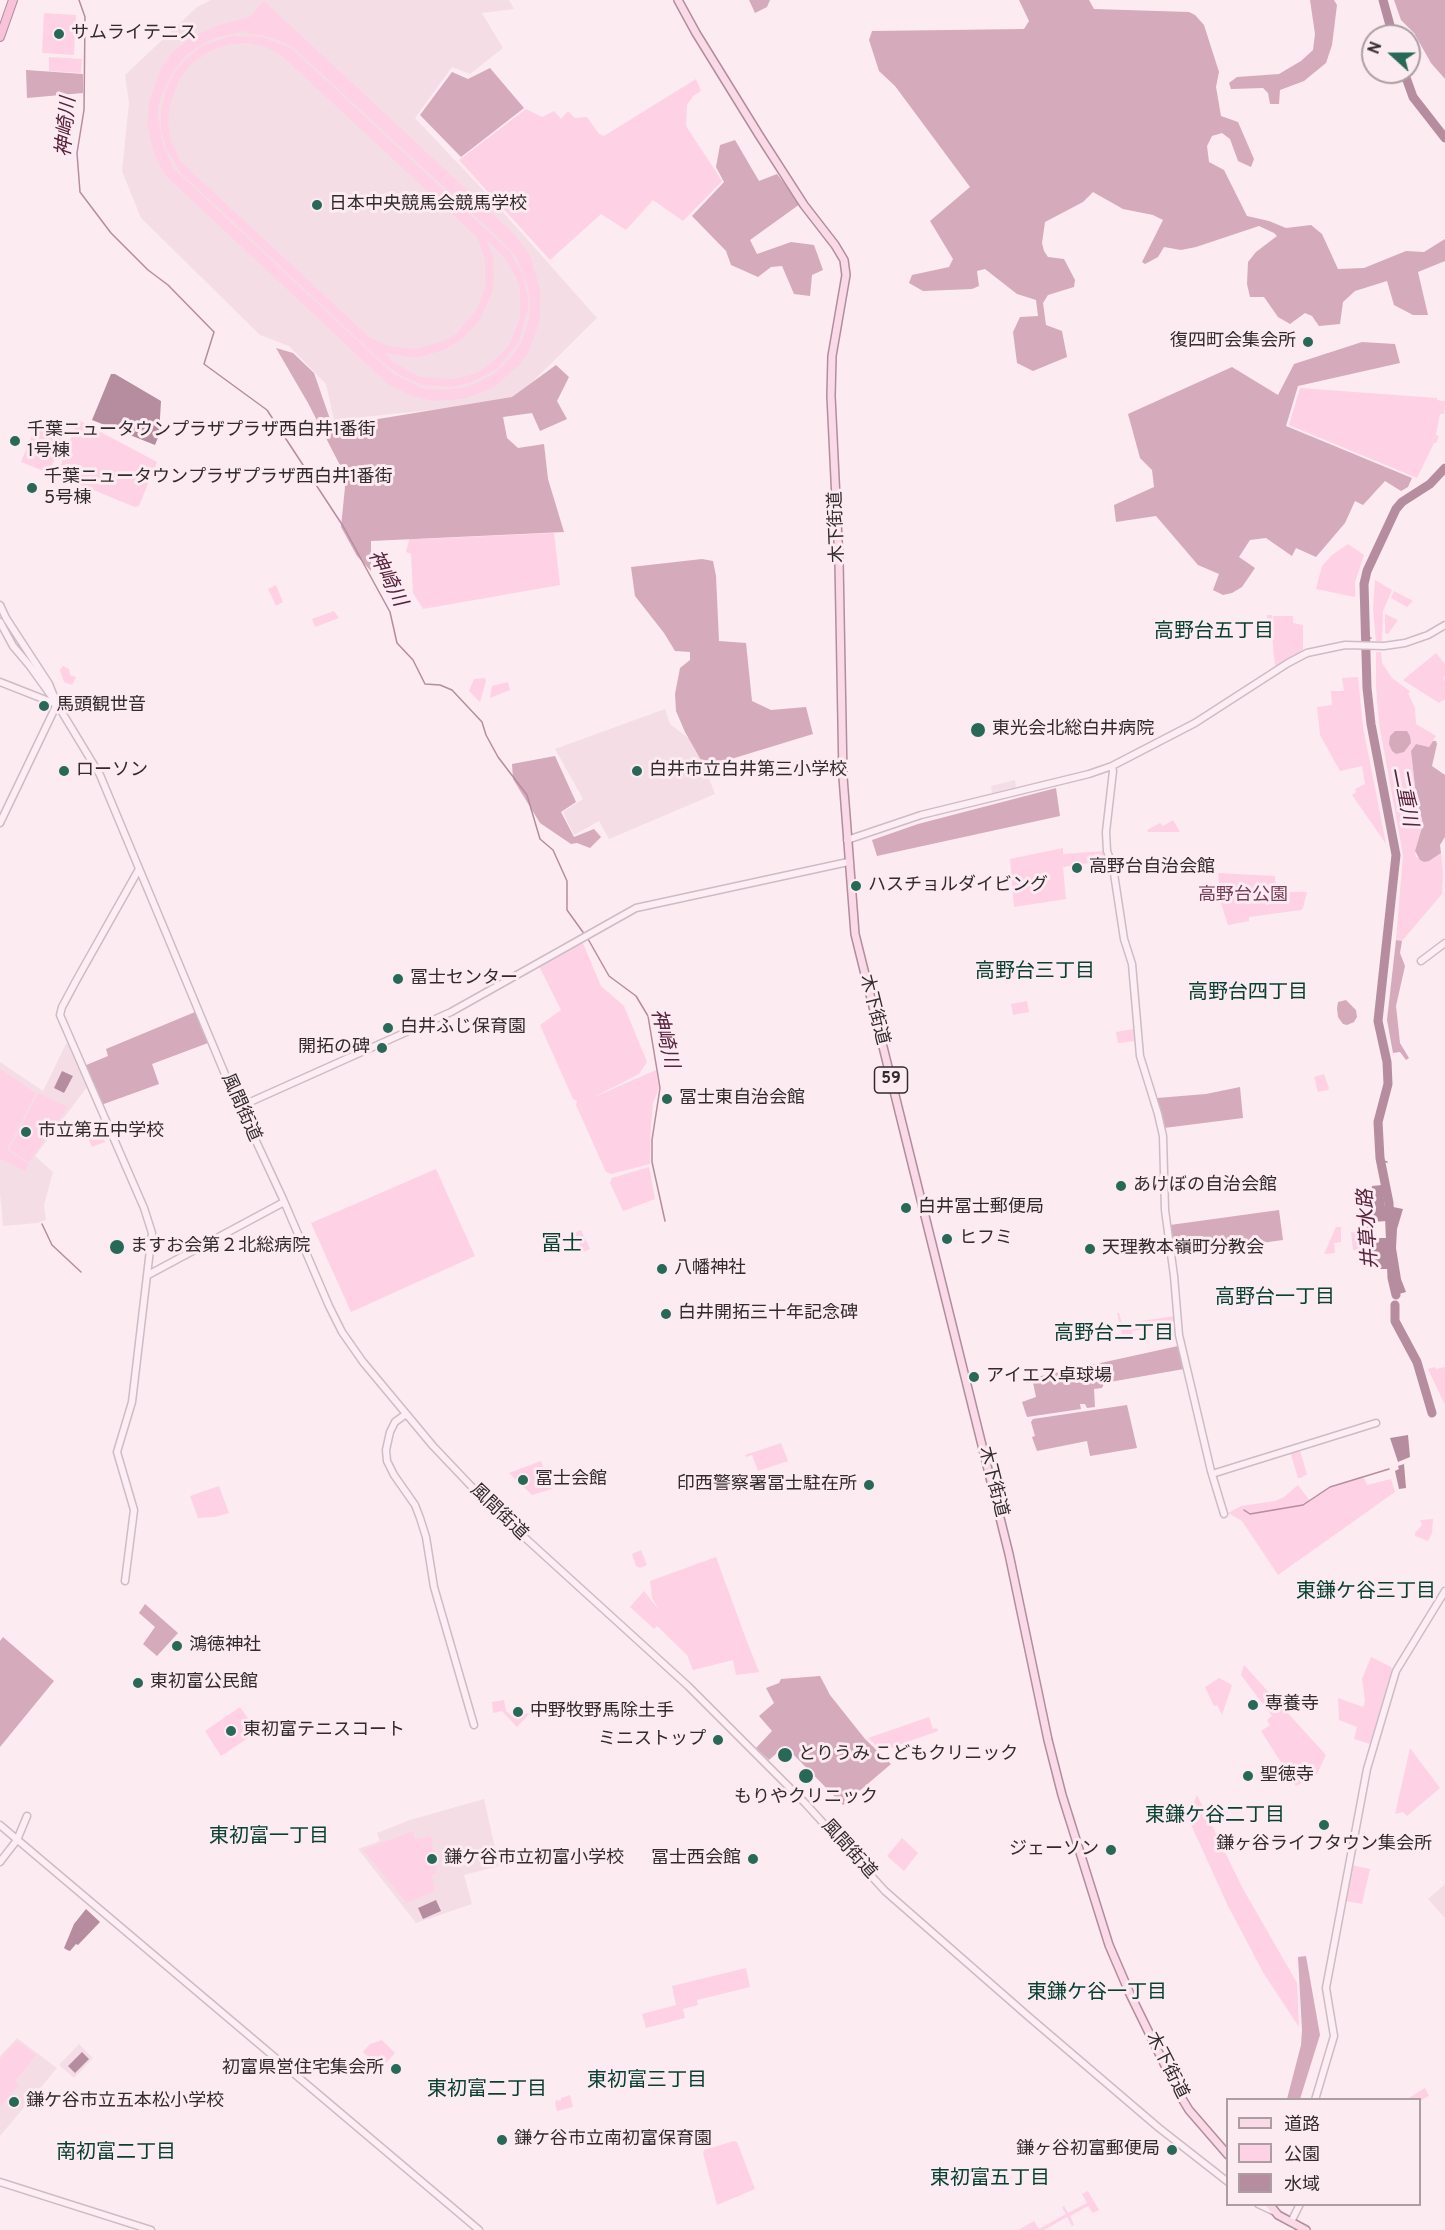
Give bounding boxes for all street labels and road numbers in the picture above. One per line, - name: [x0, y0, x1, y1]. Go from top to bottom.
- street label: 木下街道: [826, 491, 850, 563]
- street label: 木下街道: [854, 972, 892, 1048]
- road number: 59: [874, 1067, 908, 1093]
- street label: 風間街道: [215, 1071, 265, 1145]
- street label: 木下街道: [973, 1444, 1011, 1520]
- street label: 風間街道: [465, 1480, 531, 1546]
- street label: 風間街道: [816, 1816, 880, 1884]
- street label: 木下街道: [1140, 2029, 1192, 2103]

